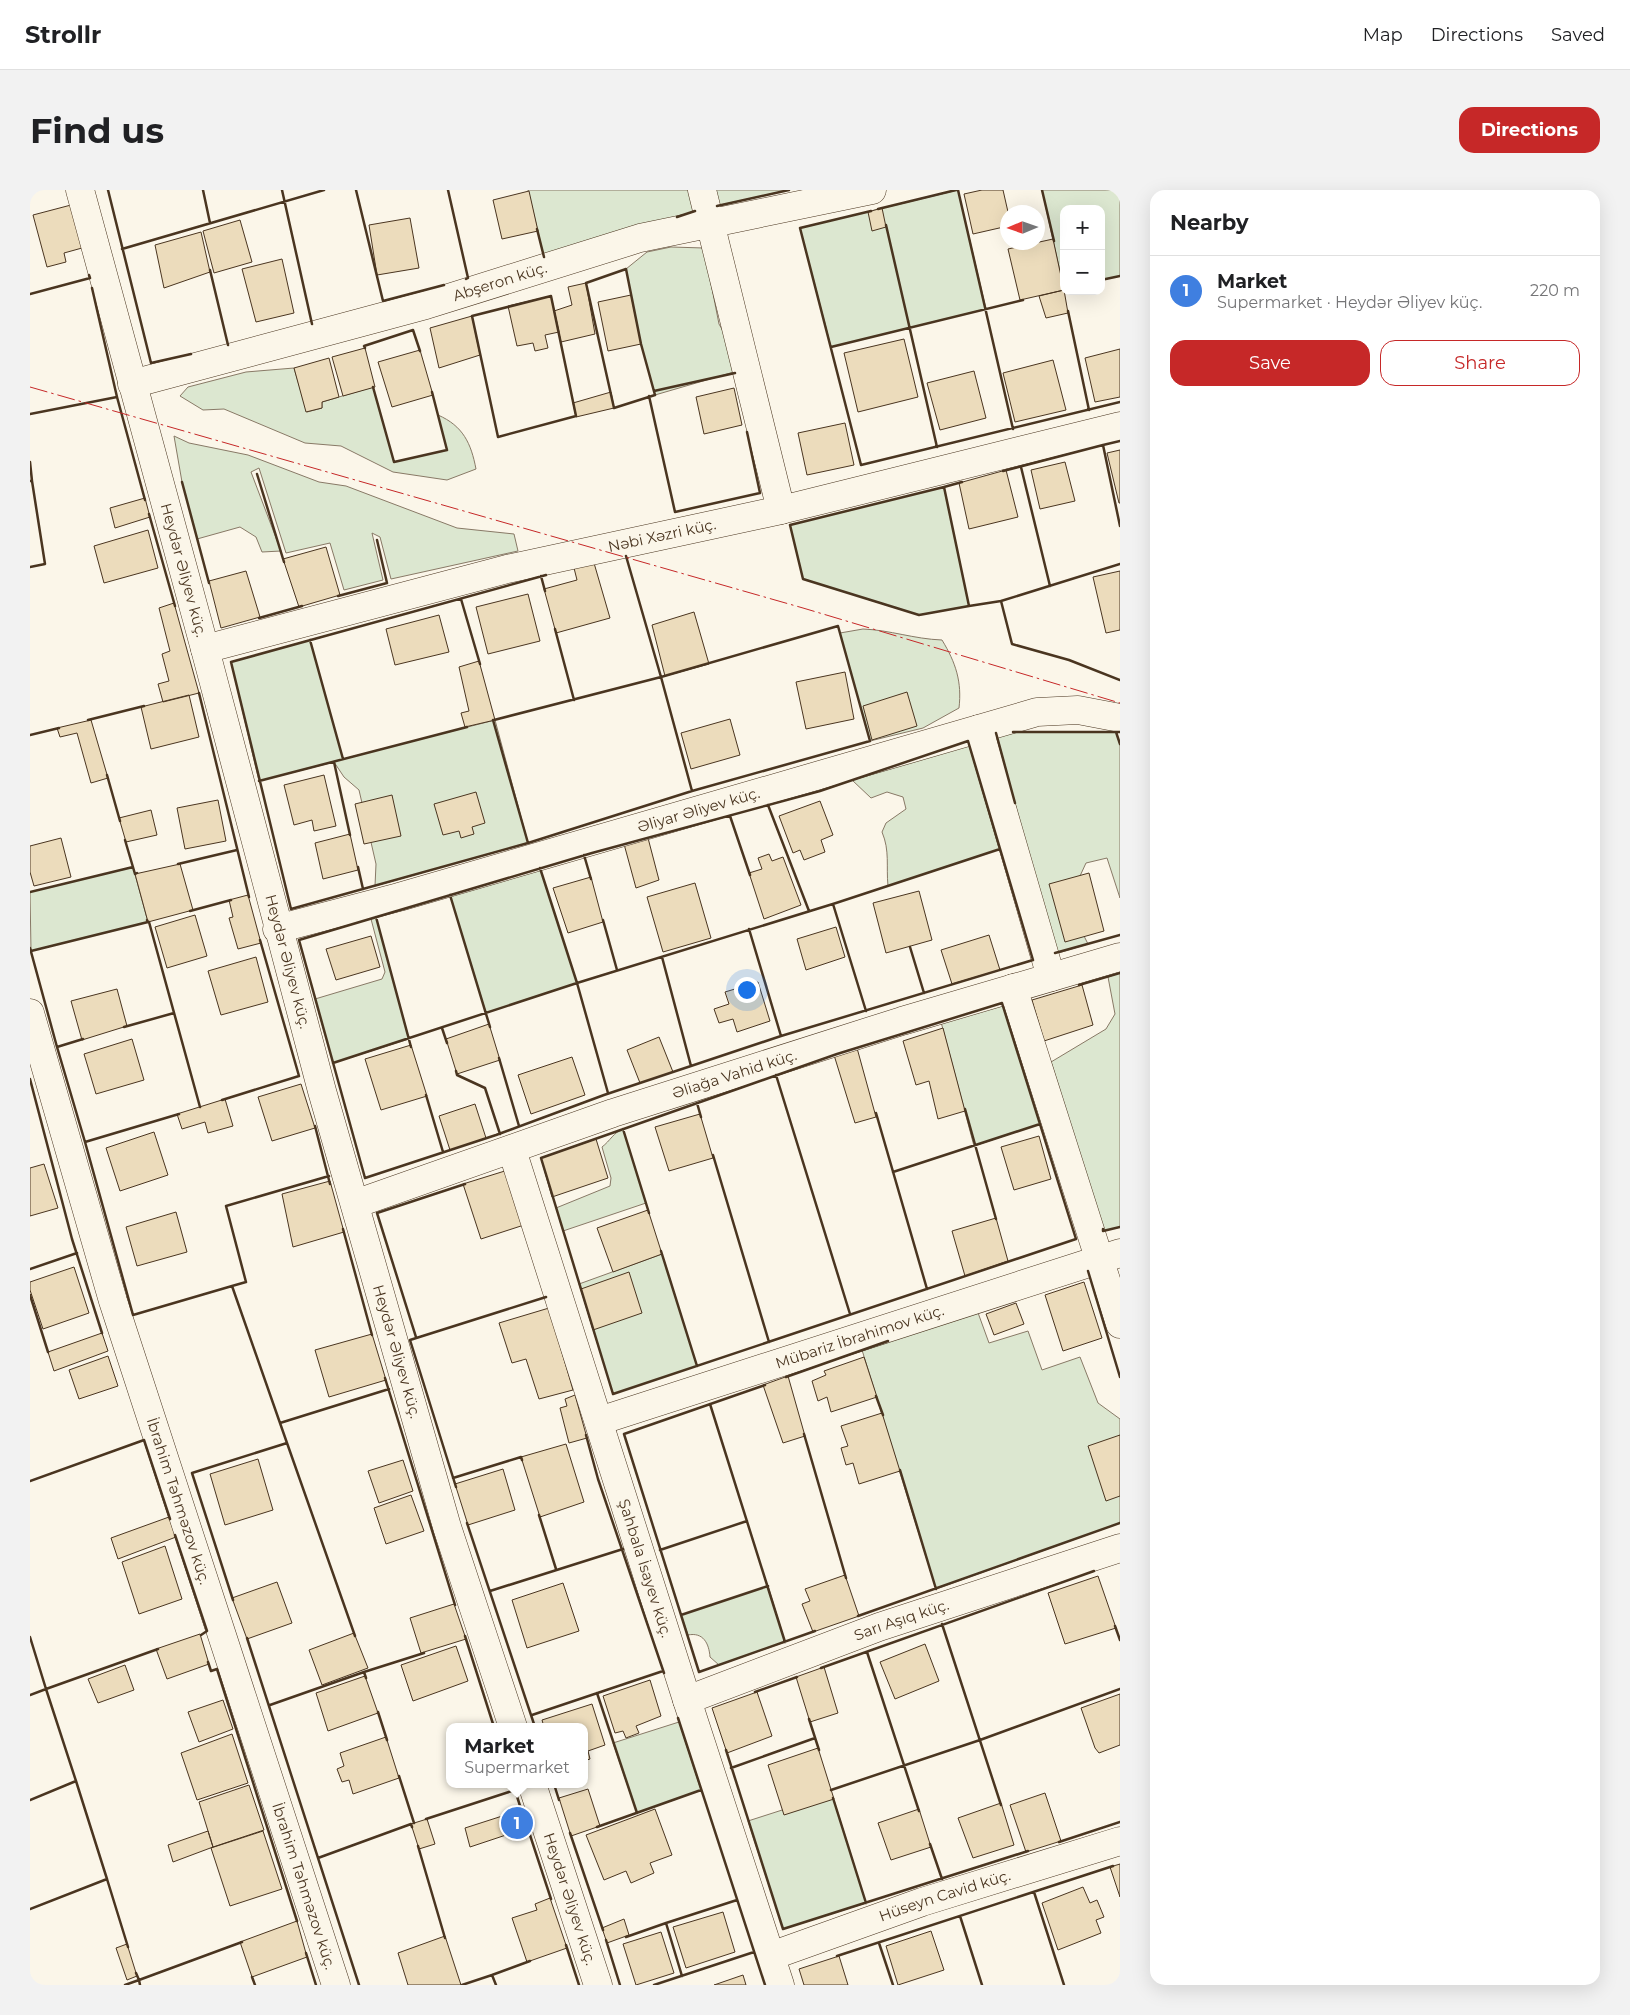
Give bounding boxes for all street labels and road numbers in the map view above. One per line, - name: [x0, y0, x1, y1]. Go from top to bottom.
- street label: Abşeron küç.: [451, 258, 549, 305]
- street label: Heydər Əliyev küç.: [157, 501, 211, 639]
- street label: Nəbi Xəzri küç.: [606, 514, 718, 556]
- street label: Əliyar Əliyev küç.: [635, 783, 762, 836]
- street label: Heydər Əliyev küç.: [261, 892, 315, 1031]
- street label: Əliağa Vahid küç.: [669, 1045, 799, 1103]
- street label: Heydər Əliyev küç.: [369, 1282, 425, 1421]
- street label: Mübariz İbrahimov küç.: [773, 1300, 946, 1373]
- street label: İbrahim Təhməzov küç.: [143, 1415, 215, 1587]
- street label: Şahbala İsayev küç.: [615, 1497, 677, 1640]
- street label: Sarı Aşıq küç.: [851, 1595, 951, 1645]
- street label: İbrahim Təhməzov küç.: [268, 1800, 340, 1972]
- street label: Heydər Əliyev küç.: [540, 1830, 601, 1967]
- street label: Hüseyn Cavid küç.: [876, 1865, 1013, 1926]

